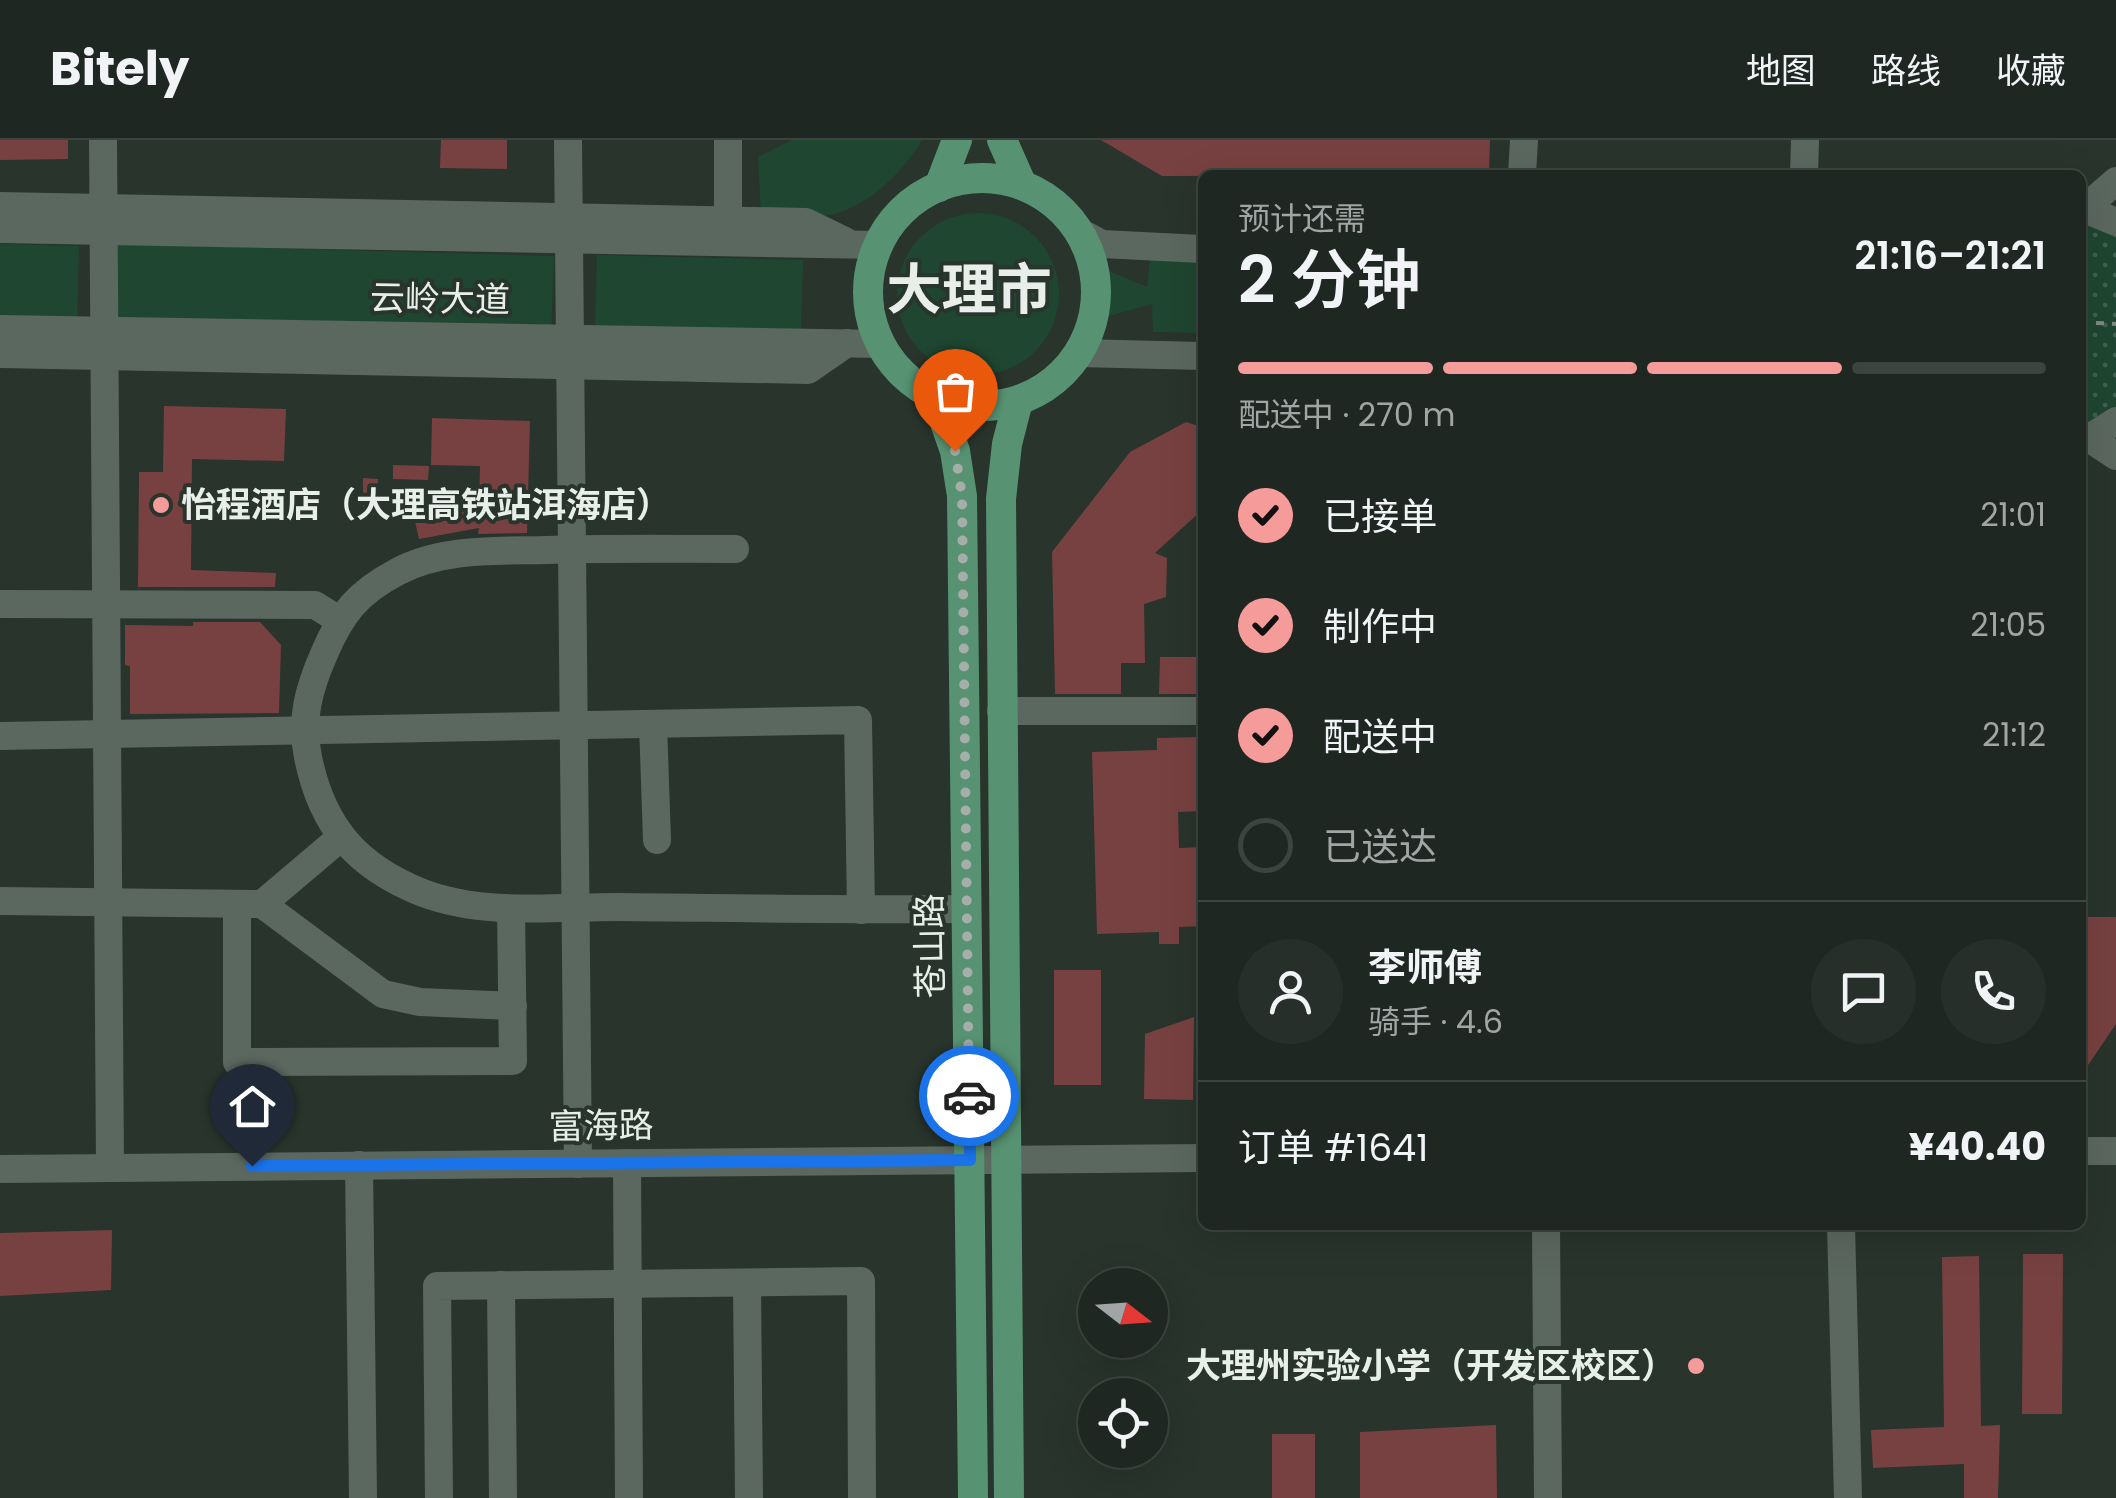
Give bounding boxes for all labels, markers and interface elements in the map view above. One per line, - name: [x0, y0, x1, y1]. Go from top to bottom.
- text: Bitely: [50, 35, 189, 102]
- text: 地图: [1746, 46, 1816, 95]
- text: 路线: [1871, 46, 1941, 95]
- text: 收藏: [1996, 46, 2066, 95]
- text: 预计还需: [1238, 196, 1366, 241]
- text: 21:16–21:21: [1855, 229, 2046, 282]
- text: 2 分钟: [1238, 235, 1421, 326]
- district label: 大理市: [886, 251, 1052, 328]
- street label: 云岭大道: [370, 273, 510, 324]
- pin: [913, 349, 998, 452]
- icon: bag: [928, 364, 983, 419]
- text: 配送中 · 270 m: [1238, 392, 1455, 437]
- place label: 怡程酒店（大理高铁站洱海店）: [181, 480, 671, 529]
- icon: check: [1238, 488, 1293, 543]
- text: 已接单: [1323, 490, 1437, 543]
- text: 21:01: [1980, 492, 2046, 537]
- marker: 怡程酒店（大理高铁站洱海店）: [150, 494, 172, 516]
- icon: check: [1238, 598, 1293, 653]
- text: 制作中: [1323, 600, 1437, 653]
- text: 21:05: [1970, 602, 2046, 647]
- icon: check: [1238, 708, 1293, 763]
- text: 配送中: [1323, 710, 1437, 763]
- text: 21:12: [1982, 712, 2046, 757]
- text: 已送达: [1323, 820, 1437, 873]
- street label: 苍山路: [904, 893, 955, 999]
- button: person: [1238, 939, 1343, 1044]
- button: chat: [1811, 939, 1916, 1044]
- button: phone: [1941, 939, 2046, 1044]
- text: 李师傅: [1368, 941, 1482, 994]
- text: 骑手 · 4.6: [1368, 999, 1503, 1044]
- courier: [919, 1046, 1019, 1146]
- pin: [210, 1064, 295, 1167]
- icon: car: [942, 1069, 997, 1124]
- icon: home: [225, 1079, 280, 1134]
- street label: 富海路: [548, 1100, 654, 1151]
- text: ¥40.40: [1909, 1120, 2046, 1173]
- text: 订单 #1641: [1238, 1121, 1428, 1174]
- north arrow: [1078, 1268, 1168, 1358]
- map controls: [1078, 1268, 1168, 1468]
- place label: 大理州实验小学（开发区校区）: [1186, 1341, 1676, 1390]
- marker: 大理州实验小学（开发区校区）: [1685, 1355, 1707, 1377]
- button: locate: [1078, 1378, 1168, 1468]

